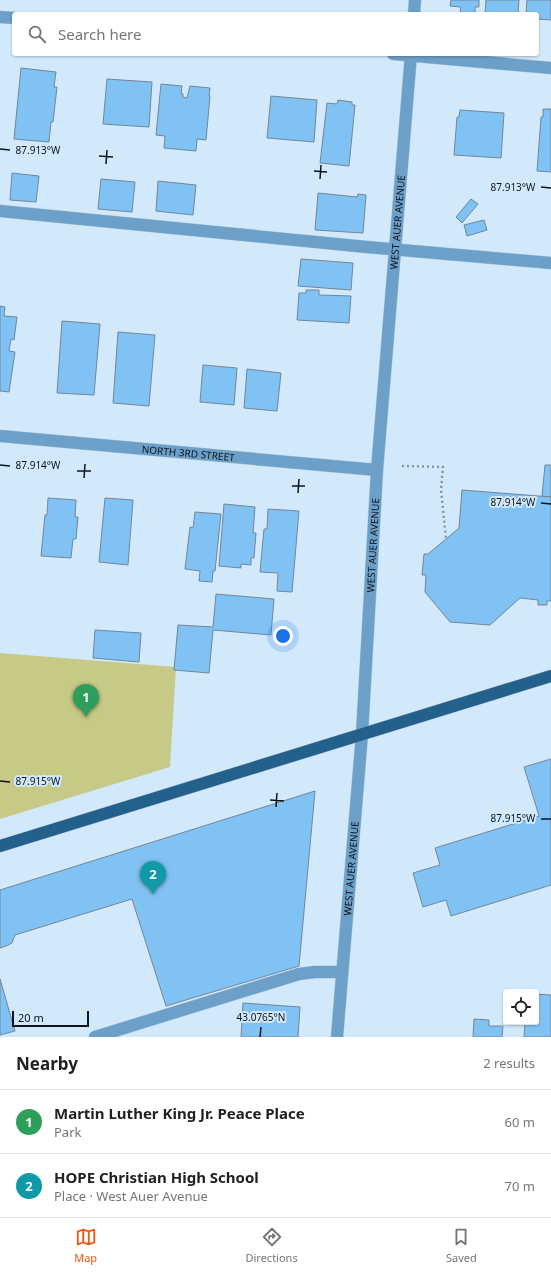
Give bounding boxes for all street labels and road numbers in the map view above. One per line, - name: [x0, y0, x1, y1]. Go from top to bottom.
- street label: WEST AUER AVENUE: [386, 175, 408, 270]
- street label: NORTH 3RD STREET: [141, 442, 236, 464]
- street label: WEST AUER AVENUE: [363, 498, 382, 593]
- street label: WEST AUER AVENUE: [340, 821, 362, 916]

